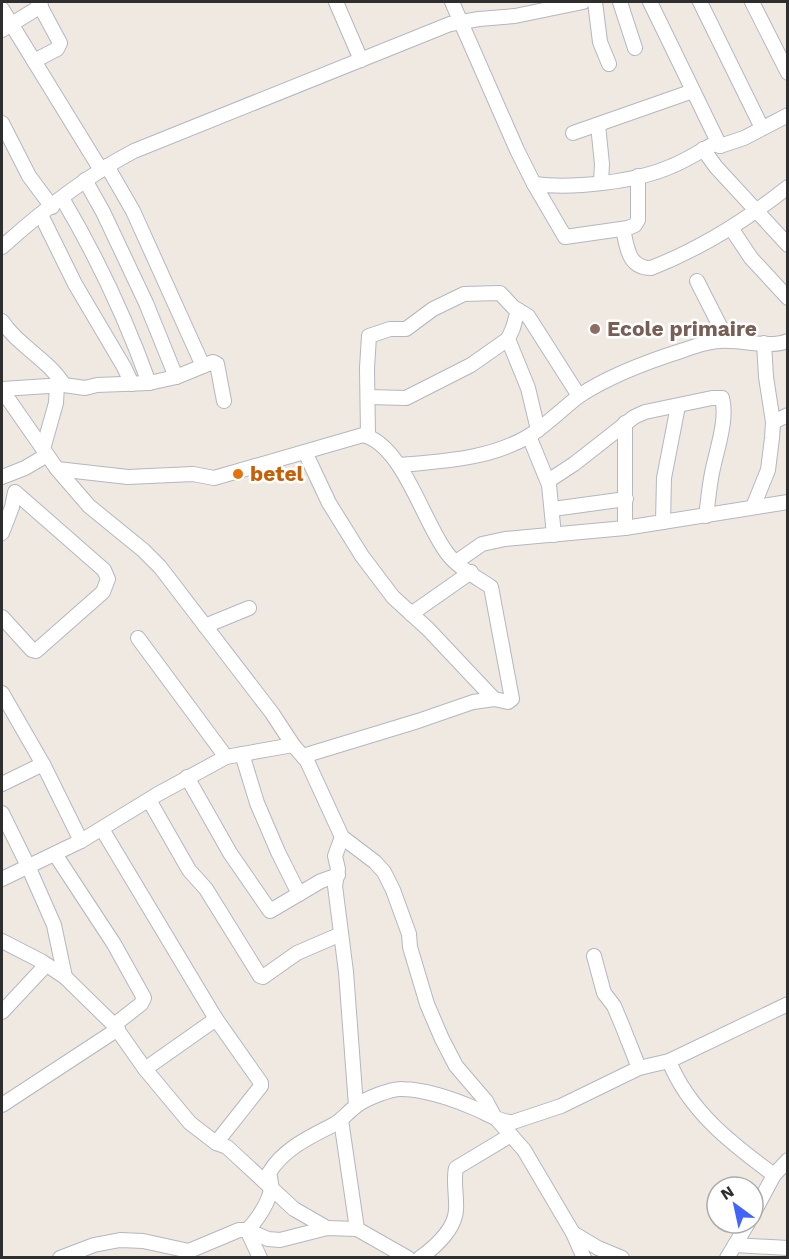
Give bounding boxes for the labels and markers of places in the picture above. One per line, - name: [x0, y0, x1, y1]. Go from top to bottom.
- place label: Ecole primaire: [607, 316, 757, 341]
- marker: Ecole primaire: [588, 322, 602, 336]
- place label: betel: [250, 461, 304, 486]
- marker: betel: [231, 467, 245, 481]

